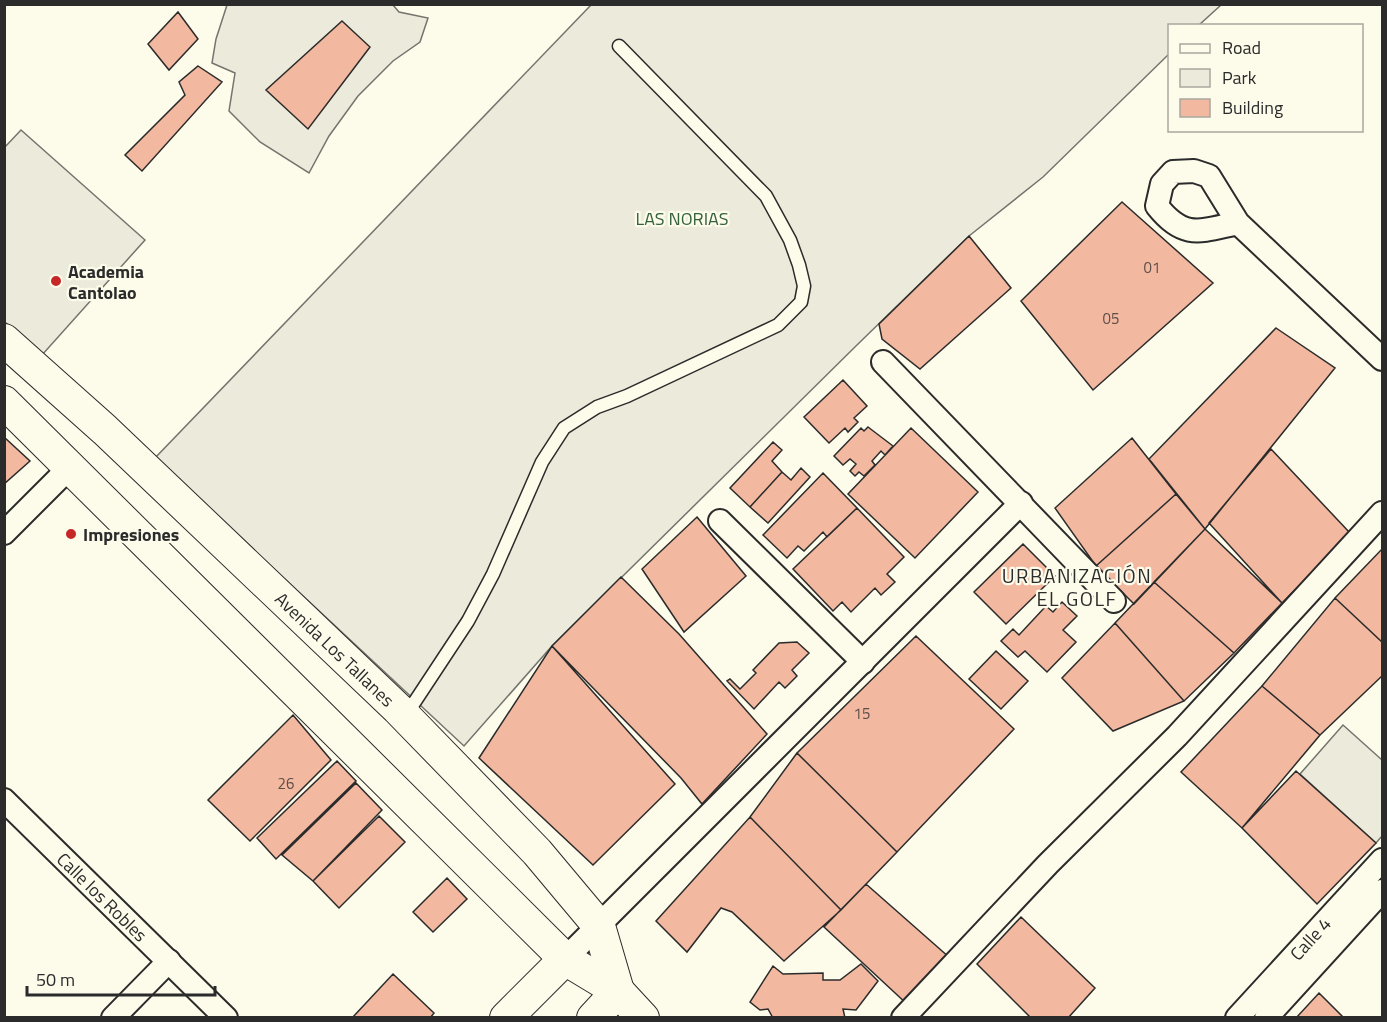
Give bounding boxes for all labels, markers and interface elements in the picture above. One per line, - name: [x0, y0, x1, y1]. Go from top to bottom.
- legend: [1168, 24, 1363, 132]
- text: Road: [1222, 34, 1261, 61]
- text: Park: [1222, 64, 1257, 91]
- text: Building: [1222, 94, 1283, 121]
- park label: LAS NORIAS: [636, 205, 728, 232]
- house number: 01: [1144, 256, 1160, 279]
- place label: Academia Cantolao: [68, 258, 144, 306]
- marker: Academia Cantolao: [49, 274, 63, 288]
- house number: 05: [1103, 307, 1119, 330]
- place label: Impresiones: [83, 521, 179, 548]
- marker: Impresiones: [64, 527, 78, 541]
- district label: URBANIZACIÓN EL GOLF: [1002, 560, 1152, 614]
- street label: Avenida Los Tallanes: [269, 586, 401, 713]
- house number: 15: [854, 702, 870, 725]
- house number: 26: [278, 772, 294, 795]
- street label: Calle los Robles: [51, 846, 154, 948]
- street label: Calle 4: [1283, 911, 1337, 966]
- scale bar: [27, 959, 214, 997]
- text: 50 m: [36, 966, 75, 993]

